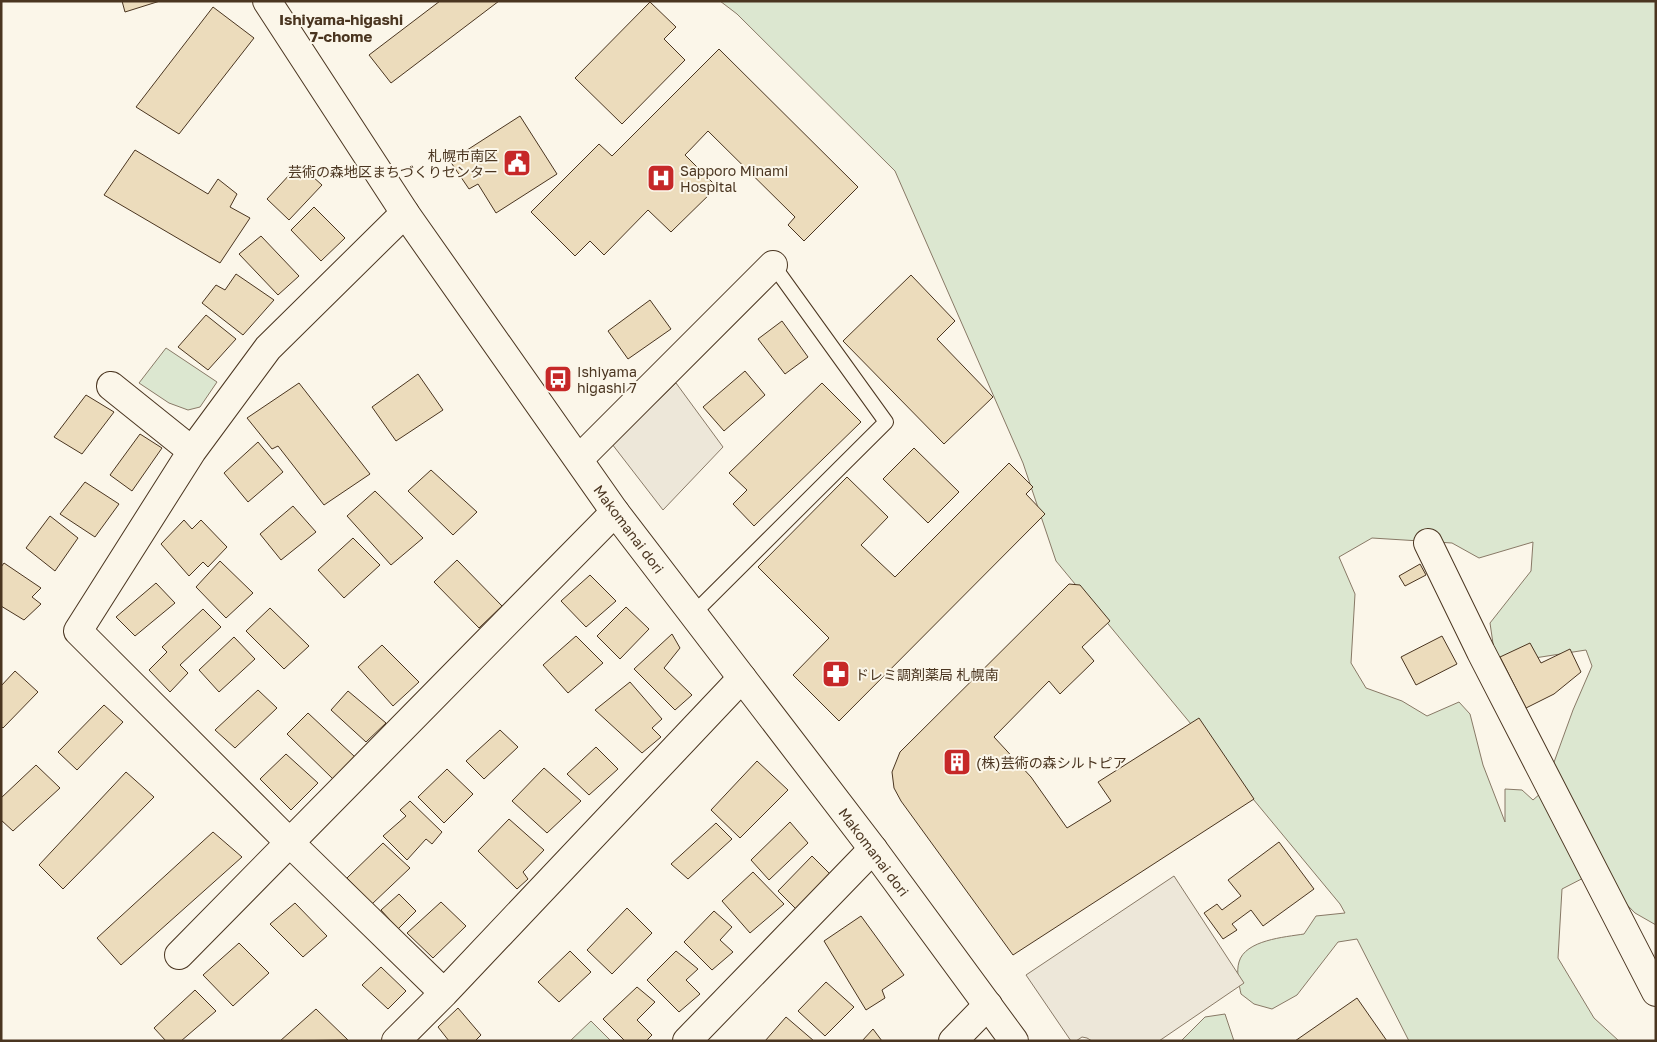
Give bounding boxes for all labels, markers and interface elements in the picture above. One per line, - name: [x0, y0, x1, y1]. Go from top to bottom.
- district label: Ishiyama-higashi 7-chome: [279, 10, 403, 45]
- place label: 札幌市南区 芸術の森地区まちづくりセンター: [288, 147, 498, 180]
- public building icon: 札幌市南区 芸術の森地区まちづくりセンター: [502, 148, 532, 178]
- place label: Sapporo Minami Hospital: [680, 162, 788, 195]
- hospital icon: Sapporo Minami Hospital: [646, 163, 676, 193]
- place label: Ishiyama higashi 7: [577, 363, 637, 396]
- bus stop icon: Ishiyama higashi 7: [543, 364, 573, 394]
- street label: Makomanai dori: [590, 481, 668, 577]
- pharmacy icon: ドレミ調剤薬局 札幌南: [821, 659, 851, 689]
- place label: ドレミ調剤薬局 札幌南: [855, 666, 999, 683]
- building icon: (株)芸術の森シルトピア: [942, 747, 972, 777]
- place label: (株)芸術の森シルトピア: [976, 754, 1127, 771]
- street label: Makomanai dori: [835, 804, 913, 900]

